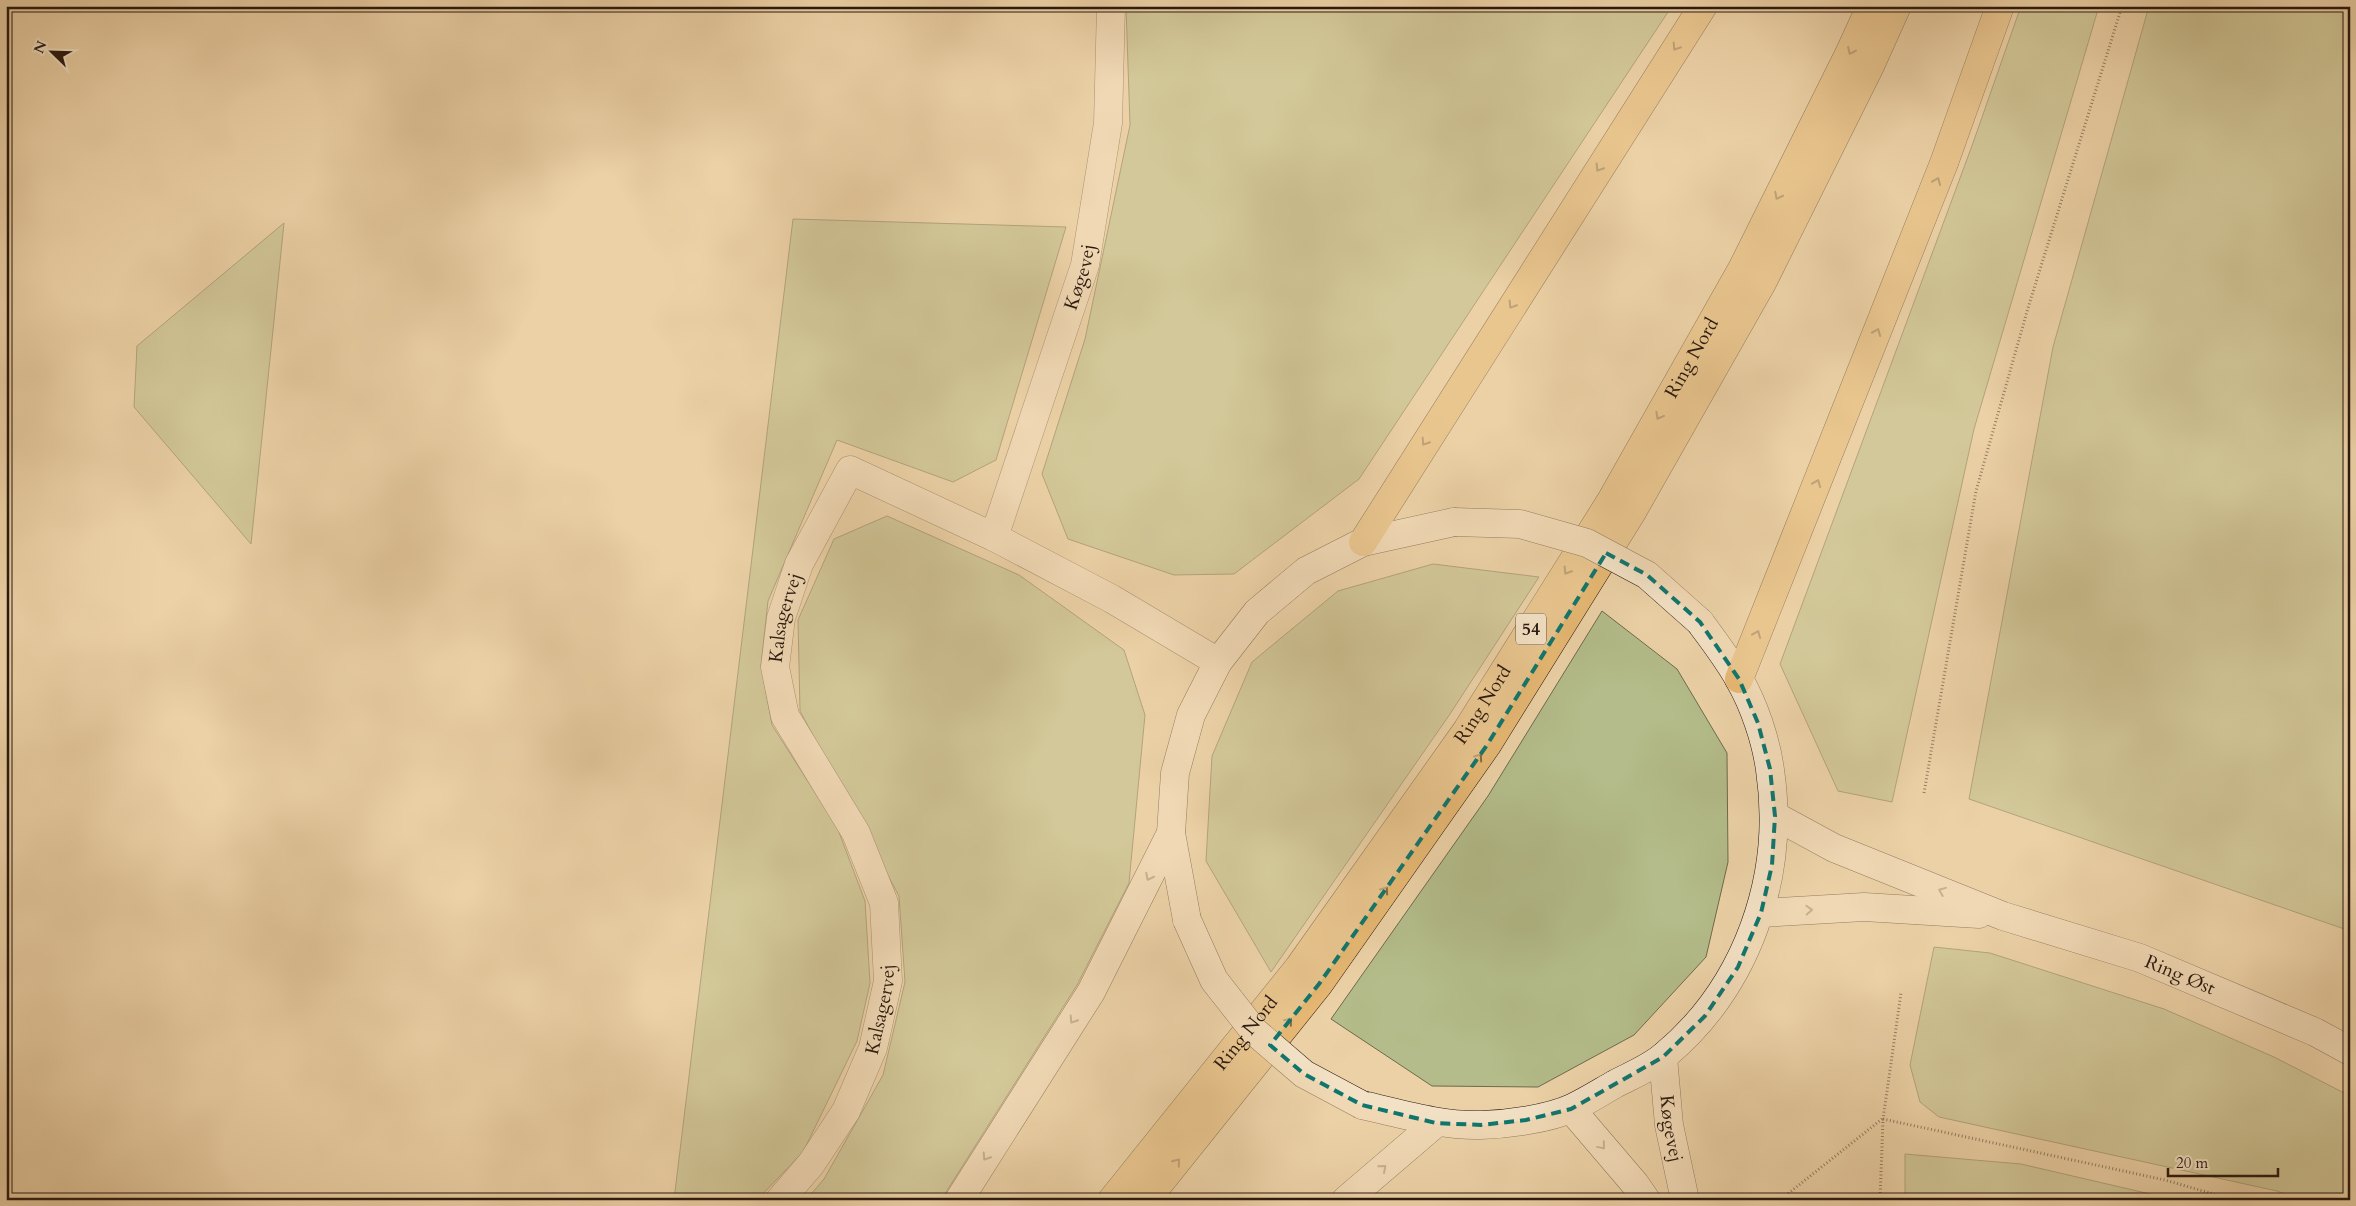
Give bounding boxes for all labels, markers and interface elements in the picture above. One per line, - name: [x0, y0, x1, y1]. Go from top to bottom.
- north arrow: [28, 28, 78, 78]
- text: N: [29, 38, 52, 56]
- one-way arrow: [1673, 42, 1683, 51]
- one-way arrow: [1846, 46, 1857, 55]
- one-way arrow: [1596, 162, 1606, 171]
- one-way arrow: [1931, 177, 1942, 186]
- one-way arrow: [1774, 191, 1784, 200]
- street label: Køgevej: [1058, 242, 1101, 313]
- one-way arrow: [1509, 300, 1519, 309]
- street label: Ring Nord: [1659, 313, 1725, 403]
- one-way arrow: [1871, 328, 1882, 337]
- one-way arrow: [1655, 411, 1665, 420]
- one-way arrow: [1422, 437, 1432, 446]
- one-way arrow: [1811, 479, 1822, 488]
- one-way arrow: [1564, 565, 1574, 574]
- street label: Kalsagervej: [763, 569, 808, 664]
- road number: 54: [1516, 614, 1546, 644]
- one-way arrow: [1751, 630, 1762, 639]
- street label: Ring Nord: [1448, 660, 1517, 749]
- one-way arrow: [1473, 754, 1482, 763]
- one-way arrow: [1145, 872, 1155, 881]
- one-way arrow: [1379, 886, 1388, 896]
- one-way arrow: [1938, 887, 1947, 897]
- one-way arrow: [1806, 905, 1814, 916]
- street label: Ring Øst: [2141, 949, 2219, 1001]
- street label: Kalsagervej: [859, 964, 901, 1057]
- street label: Ring Nord: [1208, 990, 1284, 1076]
- one-way arrow: [1070, 1015, 1080, 1024]
- one-way arrow: [1283, 1018, 1291, 1027]
- street label: Køgevej: [1653, 1094, 1690, 1165]
- one-way arrow: [1597, 1140, 1605, 1149]
- scale bar: [2168, 1146, 2278, 1178]
- one-way arrow: [982, 1152, 992, 1161]
- text: 20 m: [2176, 1153, 2208, 1173]
- one-way arrow: [1171, 1159, 1179, 1168]
- one-way arrow: [1378, 1165, 1387, 1174]

